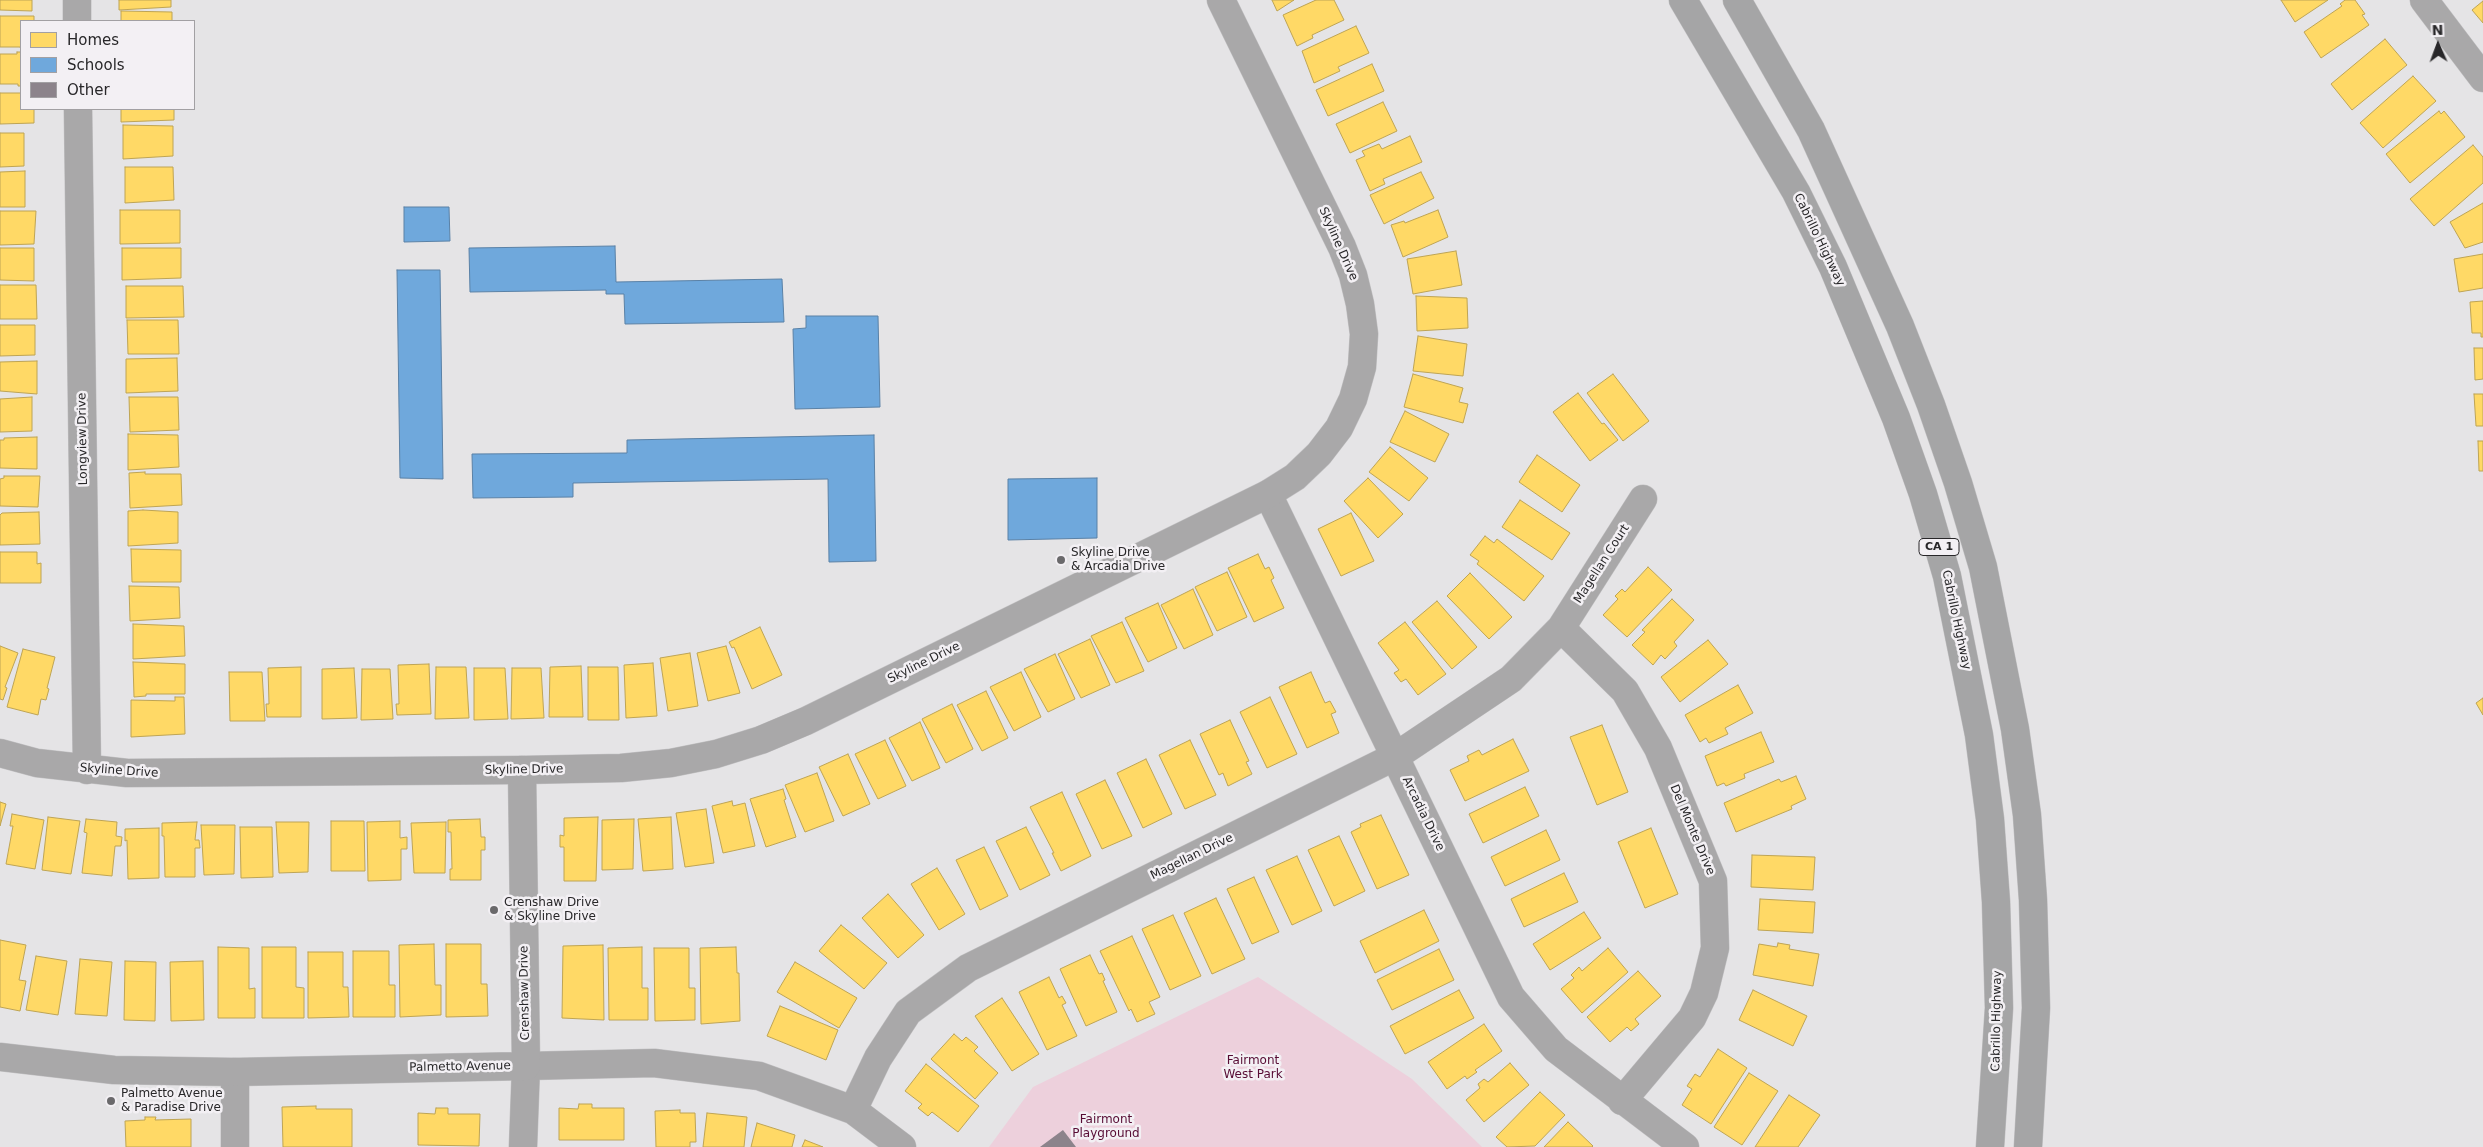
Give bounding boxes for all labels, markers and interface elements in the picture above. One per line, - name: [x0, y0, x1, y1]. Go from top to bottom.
- legend: [20, 20, 195, 110]
- north arrow: [2413, 20, 2463, 70]
- text: N: [2431, 22, 2444, 38]
- text: Homes: [67, 31, 119, 49]
- text: Schools: [67, 56, 125, 74]
- text: Other: [67, 81, 110, 99]
- street label: Cabrillo Highway: [1790, 191, 1848, 289]
- street label: Skyline Drive: [1315, 205, 1361, 283]
- street label: Longview Drive: [75, 393, 91, 485]
- street label: Magellan Court: [1571, 522, 1633, 606]
- road number: CA 1: [1919, 538, 1959, 556]
- place label: Skyline Drive & Arcadia Drive: [1071, 546, 1165, 574]
- marker: Skyline Drive & Arcadia Drive: [1055, 554, 1067, 566]
- street label: Cabrillo Highway: [1938, 569, 1974, 671]
- street label: Skyline Drive: [885, 639, 963, 687]
- street label: Skyline Drive: [79, 761, 159, 781]
- street label: Skyline Drive: [485, 762, 563, 778]
- street label: Arcadia Drive: [1399, 774, 1447, 854]
- street label: Del Monte Drive: [1666, 783, 1718, 877]
- street label: Magellan Drive: [1148, 831, 1236, 883]
- place label: Crenshaw Drive & Skyline Drive: [504, 896, 599, 924]
- marker: Crenshaw Drive & Skyline Drive: [488, 904, 500, 916]
- street label: Crenshaw Drive: [517, 945, 533, 1041]
- street label: Cabrillo Highway: [1989, 970, 2005, 1072]
- park label: Fairmont West Park: [1223, 1054, 1283, 1082]
- street label: Palmetto Avenue: [409, 1059, 511, 1075]
- place label: Palmetto Avenue & Paradise Drive: [121, 1087, 223, 1115]
- marker: Palmetto Avenue & Paradise Drive: [105, 1095, 117, 1107]
- park label: Fairmont Playground: [1072, 1113, 1140, 1141]

